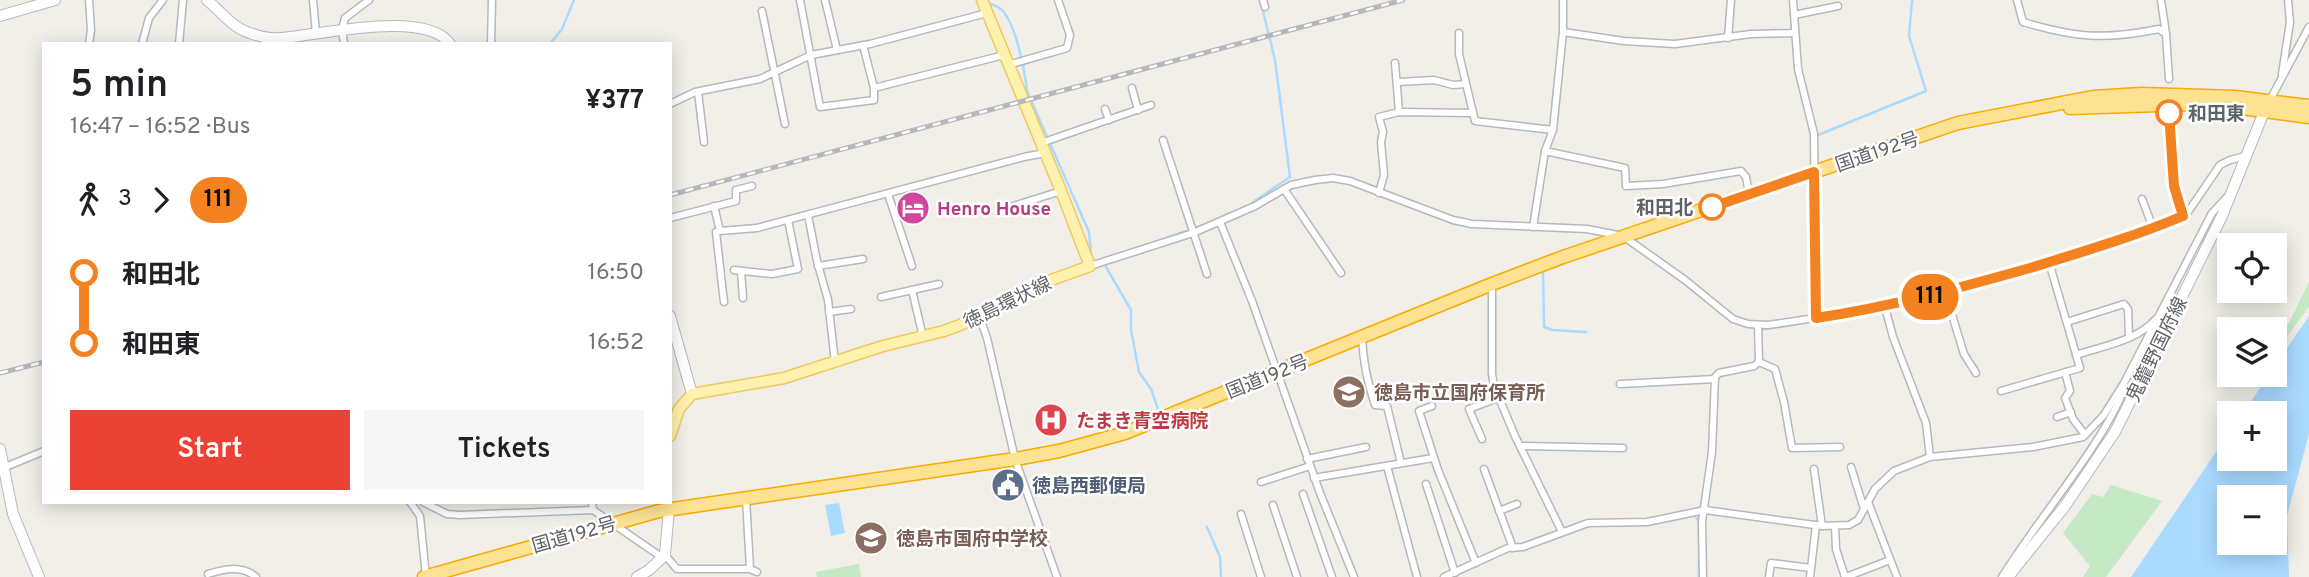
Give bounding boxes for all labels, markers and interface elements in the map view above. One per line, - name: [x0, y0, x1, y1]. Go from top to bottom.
- text: 5 min: [70, 62, 168, 111]
- text: ¥377: [585, 85, 644, 118]
- marker: 和田東: [2156, 100, 2182, 126]
- place label: 和田東: [2188, 103, 2245, 127]
- text: 16:47 – 16:52 · Bus: [70, 113, 251, 142]
- street label: 国道192号: [1833, 127, 1923, 178]
- icon: walk: [70, 181, 108, 219]
- icon: forward: [142, 181, 180, 219]
- text: 3: [118, 185, 132, 214]
- text: 111: [204, 185, 233, 215]
- hotel icon: Henro House: [894, 189, 932, 227]
- marker: 和田北: [1699, 194, 1725, 220]
- place label: 和田北: [1636, 197, 1693, 221]
- place label: Henro House: [937, 198, 1051, 222]
- map controls: [2217, 233, 2287, 555]
- button: locate: [2217, 233, 2287, 303]
- text: 16:50: [588, 259, 644, 288]
- text: 和田北: [122, 260, 200, 293]
- street label: 徳島環状線: [960, 272, 1056, 335]
- line badge: 111: [1890, 274, 1970, 320]
- text: 111: [1916, 282, 1944, 312]
- street label: 鬼籠野国府線: [2122, 293, 2194, 406]
- button: layers: [2217, 317, 2287, 387]
- text: 16:52: [588, 329, 644, 358]
- text: 和田東: [122, 330, 200, 363]
- street label: 国道192号: [1223, 350, 1313, 405]
- school or university icon: 徳島市立国府保育所: [1330, 373, 1368, 411]
- place label: 徳島市立国府保育所: [1374, 382, 1545, 406]
- hospital icon: たまき青空病院: [1032, 401, 1070, 439]
- button: +: [2217, 401, 2287, 471]
- button: Start: [70, 410, 350, 490]
- button: Tickets: [364, 410, 644, 490]
- place label: たまき青空病院: [1076, 410, 1208, 434]
- public building icon: 徳島西郵便局: [989, 466, 1027, 504]
- place label: 徳島西郵便局: [1032, 475, 1146, 499]
- button: −: [2217, 485, 2287, 555]
- street label: 国道192号: [529, 512, 620, 559]
- school or university icon: 徳島市国府中学校: [852, 519, 890, 557]
- place label: 徳島市国府中学校: [896, 528, 1048, 552]

